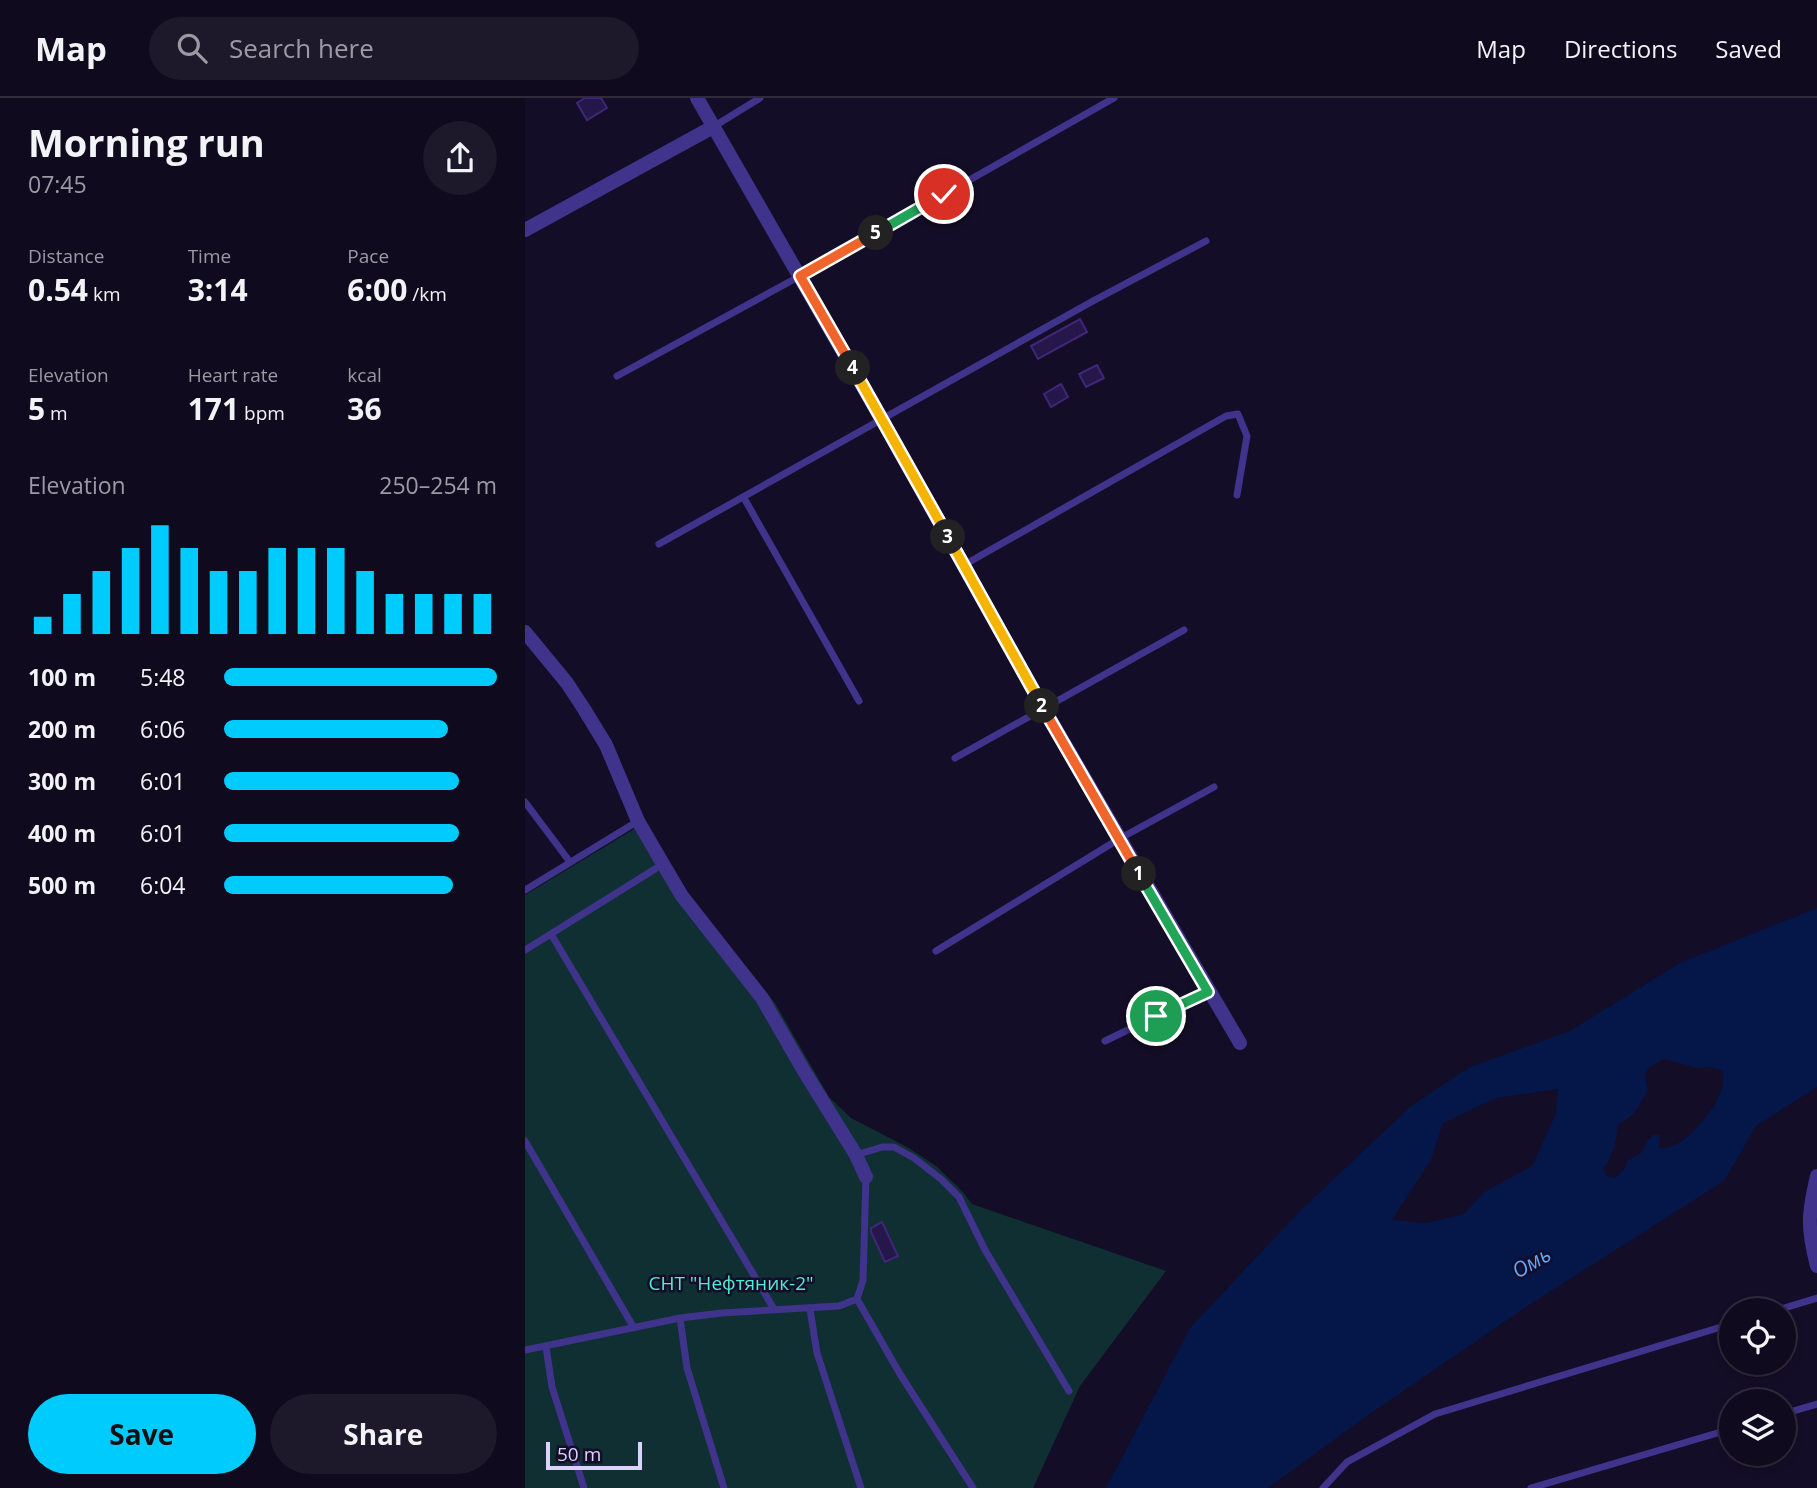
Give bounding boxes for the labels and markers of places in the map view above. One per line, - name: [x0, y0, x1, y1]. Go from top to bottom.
- pin: [914, 164, 974, 224]
- pin: 5: [859, 216, 893, 250]
- pin: 4: [835, 350, 871, 386]
- pin: 3: [931, 520, 965, 555]
- pin: 2: [1025, 688, 1059, 724]
- pin: 1: [1121, 856, 1157, 892]
- pin: [1126, 986, 1186, 1046]

